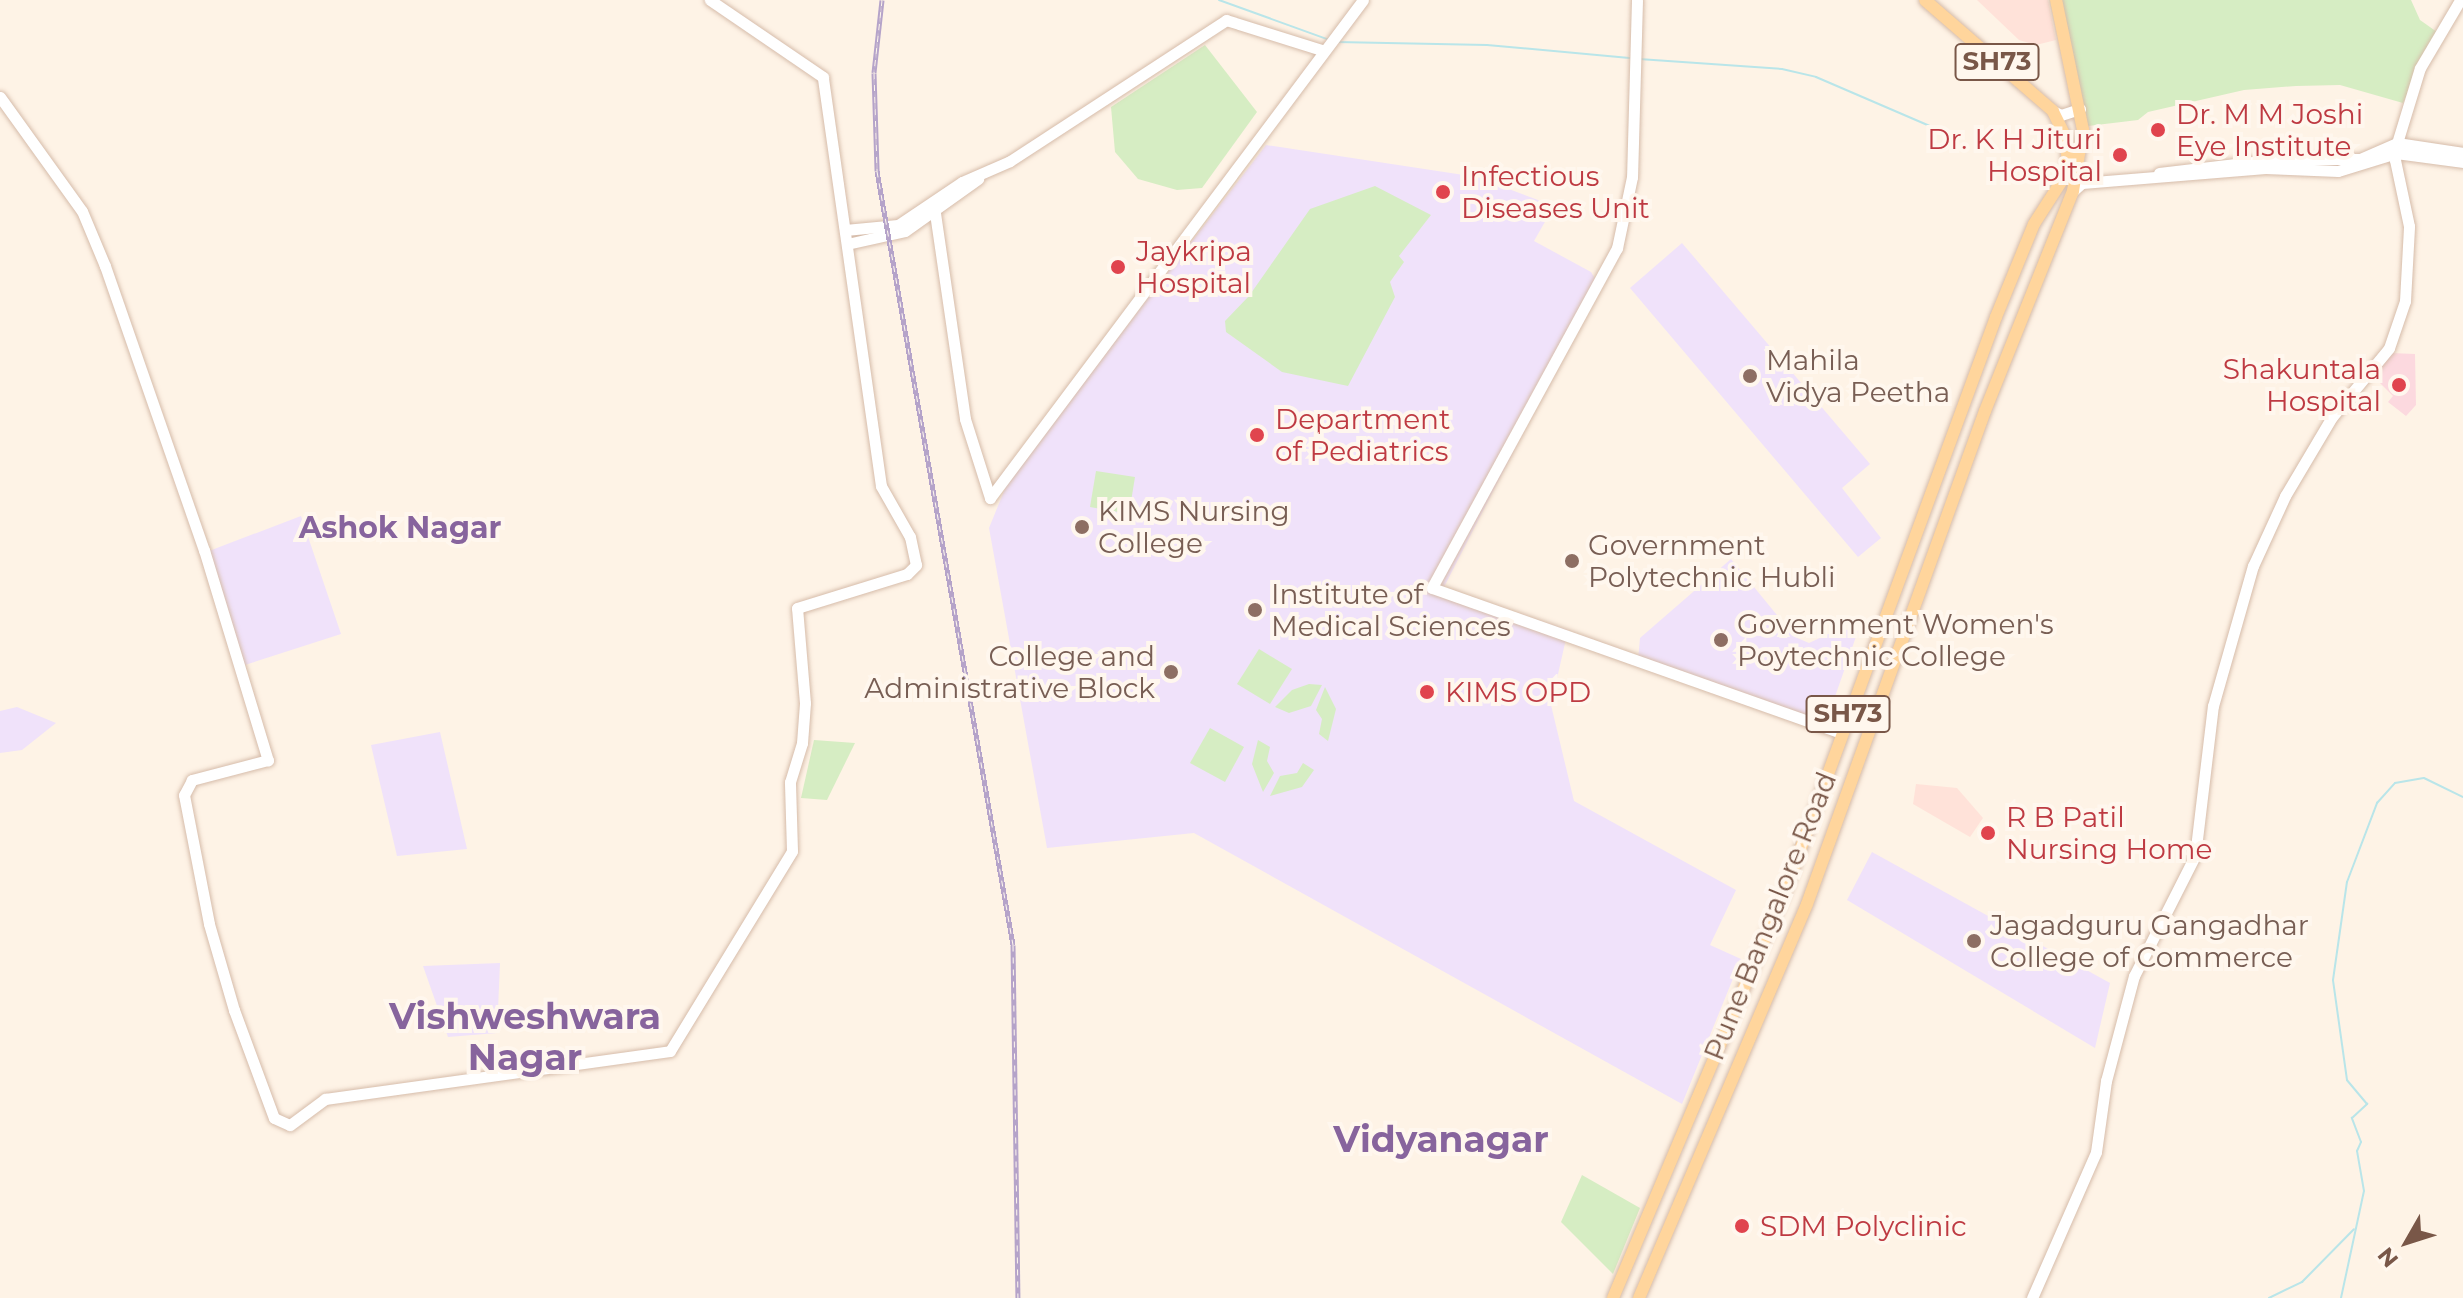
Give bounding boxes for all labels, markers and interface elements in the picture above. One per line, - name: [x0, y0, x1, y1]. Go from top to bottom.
- road number: SH73: [1953, 40, 2041, 84]
- place label: Dr. M M Joshi Eye Institute: [2176, 97, 2363, 163]
- marker: Dr. M M Joshi Eye Institute: [2147, 119, 2169, 141]
- place label: Dr. K H Jituri Hospital: [1927, 122, 2102, 188]
- marker: Dr. K H Jituri Hospital: [2109, 144, 2131, 166]
- place label: Infectious Diseases Unit: [1461, 159, 1650, 225]
- marker: Infectious Diseases Unit: [1432, 181, 1454, 203]
- place label: Jaykripa Hospital: [1136, 234, 1252, 300]
- marker: Jaykripa Hospital: [1107, 256, 1129, 278]
- place label: Mahila Vidya Peetha: [1766, 343, 1950, 409]
- place label: Shakuntala Hospital: [2223, 352, 2381, 418]
- marker: Mahila Vidya Peetha: [1741, 367, 1759, 385]
- marker: Shakuntala Hospital: [2388, 374, 2410, 396]
- place label: Department of Pediatrics: [1275, 402, 1450, 468]
- marker: Department of Pediatrics: [1246, 424, 1268, 446]
- place label: KIMS Nursing College: [1098, 494, 1290, 560]
- district label: Ashok Nagar: [299, 510, 501, 546]
- marker: KIMS Nursing College: [1073, 518, 1091, 536]
- place label: Government Polytechnic Hubli: [1588, 528, 1835, 594]
- marker: Government Polytechnic Hubli: [1563, 552, 1581, 570]
- place label: Institute of Medical Sciences: [1271, 577, 1511, 643]
- marker: Institute of Medical Sciences: [1246, 601, 1264, 619]
- place label: Government Women's Poytechnic College: [1737, 607, 2054, 673]
- marker: Government Women's Poytechnic College: [1712, 631, 1730, 649]
- place label: College and Administrative Block: [864, 639, 1155, 705]
- marker: College and Administrative Block: [1162, 663, 1180, 681]
- place label: KIMS OPD: [1445, 675, 1591, 709]
- marker: KIMS OPD: [1416, 681, 1438, 703]
- road number: SH73: [1804, 692, 1892, 736]
- street label: Pune Bangalore Road: [1697, 767, 1843, 1065]
- place label: R B Patil Nursing Home: [2006, 800, 2212, 866]
- marker: R B Patil Nursing Home: [1977, 822, 1999, 844]
- place label: Jagadguru Gangadhar College of Commerce: [1990, 908, 2309, 974]
- marker: Jagadguru Gangadhar College of Commerce: [1965, 932, 1983, 950]
- district label: Vishweshwara Nagar: [389, 994, 661, 1079]
- district label: Vidyanagar: [1333, 1118, 1549, 1162]
- north arrow: [2367, 1202, 2447, 1282]
- place label: SDM Polyclinic: [1760, 1209, 1967, 1243]
- marker: SDM Polyclinic: [1731, 1215, 1753, 1237]
- text: N: [2372, 1242, 2404, 1273]

